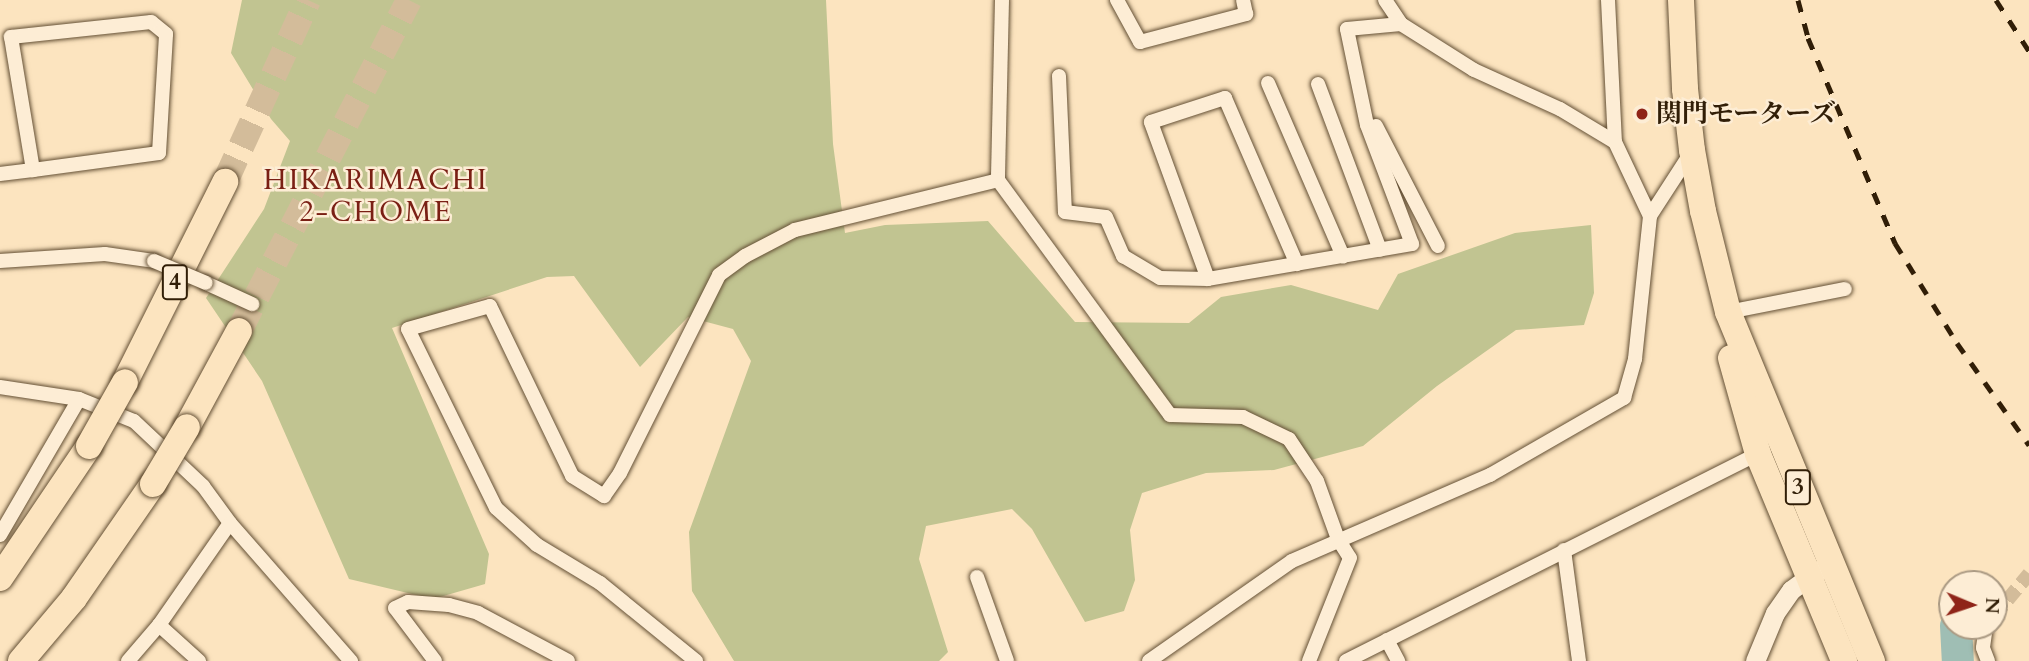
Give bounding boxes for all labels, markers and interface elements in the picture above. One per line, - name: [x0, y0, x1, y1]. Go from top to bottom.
- place label: 関門モーターズ: [1656, 98, 1837, 130]
- marker: 関門モーターズ: [1634, 106, 1650, 122]
- district label: HIKARIMACHI 2-CHOME: [265, 163, 487, 229]
- road number: 4: [161, 262, 189, 302]
- road number: 3: [1784, 466, 1812, 508]
- north arrow: [1938, 570, 2008, 640]
- text: N: [1979, 597, 2005, 614]

